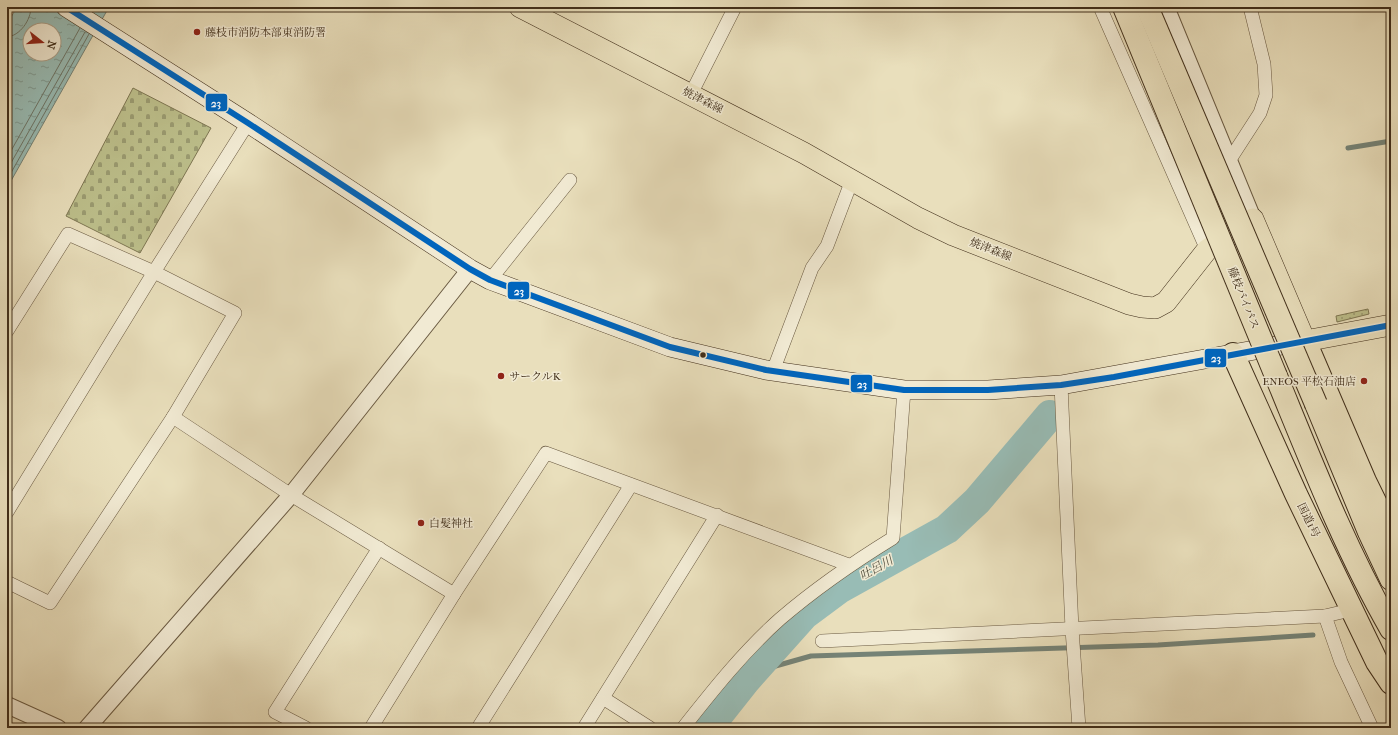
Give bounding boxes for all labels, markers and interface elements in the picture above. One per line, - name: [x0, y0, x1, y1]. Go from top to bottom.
- north arrow: [22, 22, 62, 62]
- place label: 藤枝市消防本部東消防署: [205, 26, 326, 39]
- marker: 藤枝市消防本部東消防署: [192, 27, 202, 37]
- text: N: [43, 39, 59, 51]
- street label: 焼津森線: [680, 85, 725, 116]
- line badge: 23: [205, 93, 228, 112]
- text: 23: [211, 97, 222, 110]
- street label: 焼津森線: [968, 236, 1014, 263]
- street label: 藤枝バイパス: [1225, 265, 1262, 331]
- line badge: 23: [507, 281, 530, 300]
- text: 23: [514, 285, 525, 298]
- line badge: 23: [1204, 348, 1227, 368]
- unlabelled marker: [698, 350, 708, 360]
- text: 23: [1211, 352, 1222, 365]
- place label: サークルK: [509, 370, 562, 383]
- marker: サークルK: [496, 371, 506, 381]
- line badge: 23: [850, 374, 873, 393]
- place label: ENEOS 平松石油店: [1262, 375, 1356, 388]
- marker: ENEOS 平松石油店: [1359, 376, 1369, 386]
- text: 23: [857, 378, 868, 391]
- street label: 国道1号: [1295, 501, 1322, 540]
- place label: 白髪神社: [429, 517, 473, 530]
- marker: 白髪神社: [416, 518, 426, 528]
- water label: 吐呂川: [857, 552, 897, 583]

